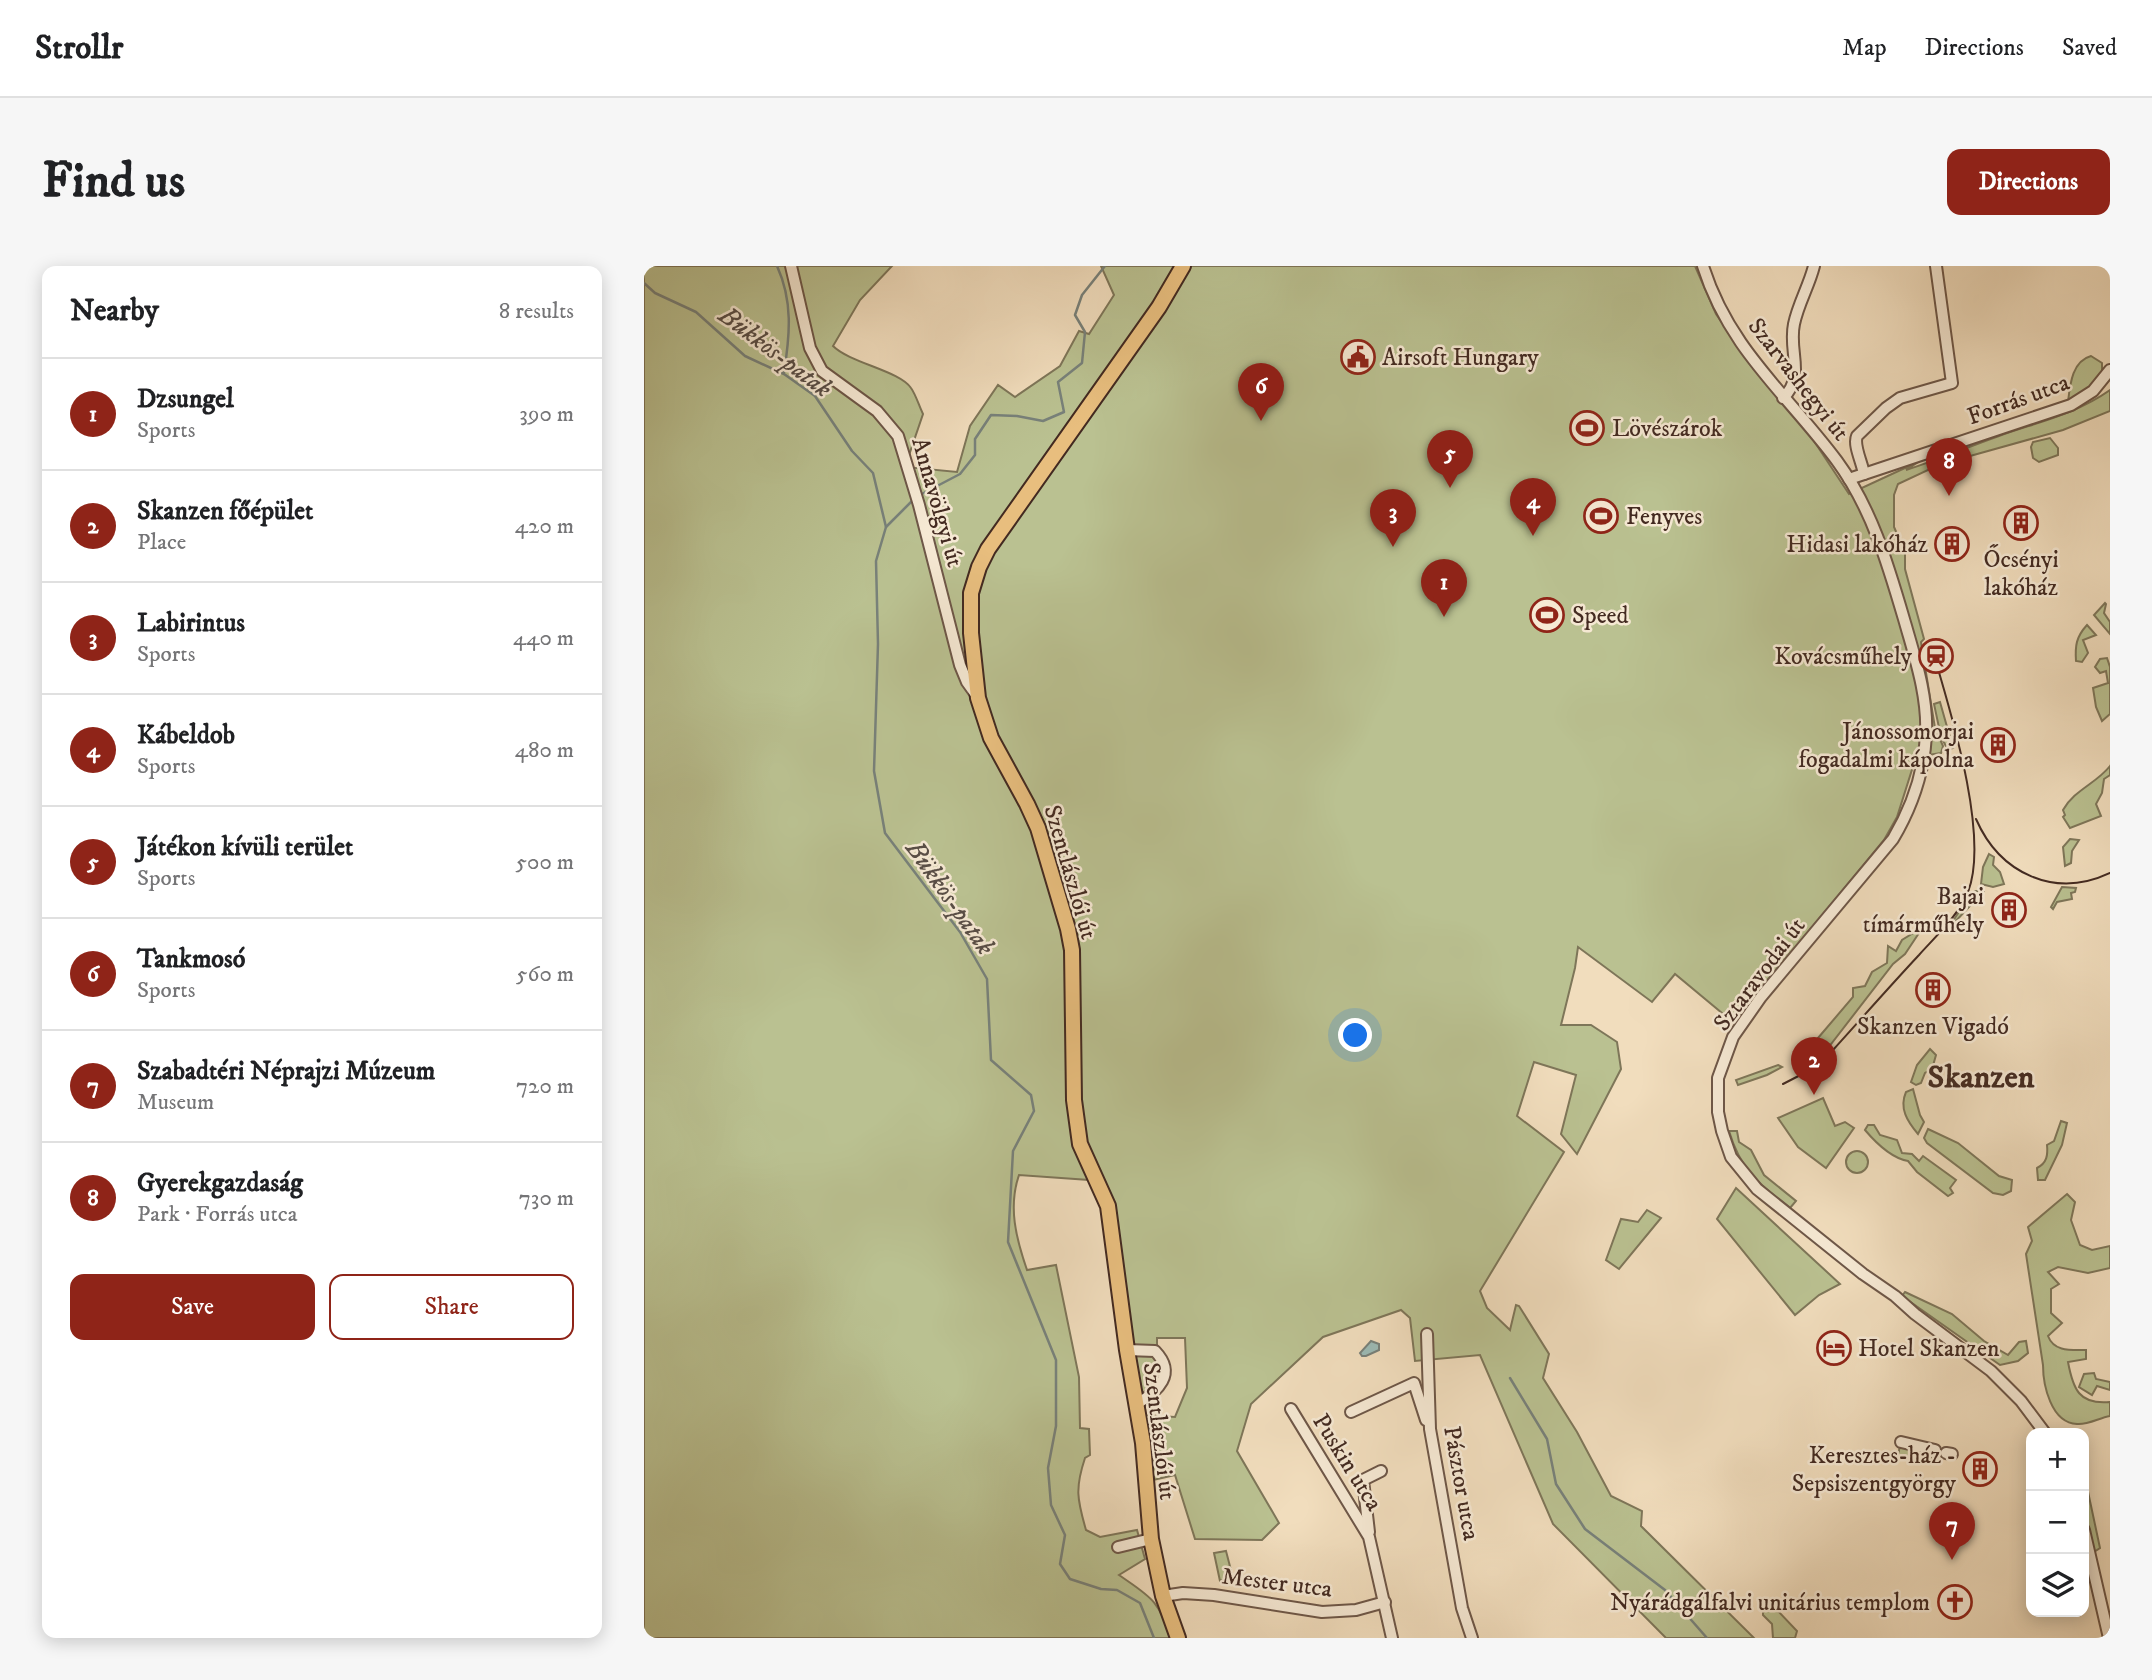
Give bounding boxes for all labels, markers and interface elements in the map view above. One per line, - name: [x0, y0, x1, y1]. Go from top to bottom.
- text: Strollr: [35, 28, 123, 69]
- text: Map: [1842, 33, 1887, 63]
- text: Directions: [1925, 33, 2024, 63]
- text: Saved: [2062, 33, 2117, 63]
- button: Directions: [1947, 149, 2110, 215]
- text: Find us: [42, 151, 185, 213]
- text: Nearby: [70, 293, 159, 330]
- text: 8 results: [499, 297, 574, 326]
- water label: Bükkös-patak: [711, 298, 838, 405]
- street label: Szarvashegyi út: [1741, 312, 1856, 447]
- public building icon: Airsoft Hungary: [1339, 338, 1377, 376]
- place label: Airsoft Hungary: [1382, 343, 1539, 373]
- pin: 6: [1238, 363, 1284, 421]
- street label: Forrás utca: [1963, 367, 2074, 432]
- text: Dzsungel: [137, 383, 234, 416]
- text: 1: [89, 400, 97, 429]
- text: 390 m: [519, 400, 574, 429]
- sports icon: Lövészárok: [1568, 409, 1606, 447]
- place label: Lövészárok: [1612, 414, 1723, 444]
- text: Sports: [137, 416, 195, 445]
- pin: 5: [1427, 430, 1473, 488]
- street label: Annavölgyi út: [904, 434, 970, 571]
- pin: 8: [1926, 438, 1972, 496]
- pin: 4: [1510, 478, 1556, 536]
- pin: 3: [1370, 489, 1416, 547]
- text: Skanzen főépület: [137, 495, 313, 528]
- sports icon: Fenyves: [1582, 497, 1620, 535]
- place label: Fenyves: [1626, 502, 1702, 532]
- building icon: Őcsényi lakóház: [2002, 504, 2040, 542]
- text: 2: [87, 512, 99, 541]
- text: 420 m: [515, 512, 574, 541]
- building icon: Hidasi lakóház: [1933, 525, 1971, 563]
- text: Place: [137, 528, 186, 557]
- place label: Hidasi lakóház: [1786, 530, 1929, 560]
- place label: Őcsényi lakóház: [1983, 544, 2059, 603]
- pin: 1: [1421, 559, 1467, 617]
- sports icon: Speed: [1528, 596, 1566, 634]
- place label: Speed: [1572, 601, 1629, 631]
- text: Labirintus: [137, 607, 245, 640]
- text: 3: [89, 624, 97, 653]
- text: 440 m: [513, 624, 574, 653]
- station icon: Kovácsműhely: [1917, 637, 1955, 675]
- text: Sports: [137, 640, 195, 669]
- place label: Kovácsműhely: [1774, 642, 1913, 672]
- place label: Jánossomorjai fogadalmi kápolna: [1799, 717, 1975, 775]
- text: Kábeldob: [137, 719, 235, 752]
- building icon: Jánossomorjai fogadalmi kápolna: [1979, 726, 2017, 764]
- text: 4: [86, 736, 100, 765]
- text: 480 m: [515, 736, 574, 765]
- text: Sports: [137, 752, 195, 781]
- street label: Szentlászlói út: [1037, 802, 1104, 943]
- text: Játékon kívüli terület: [137, 831, 353, 864]
- water label: Bükkös-patak: [898, 833, 1002, 962]
- text: 5: [87, 848, 99, 877]
- text: 500 m: [516, 848, 574, 877]
- text: Sports: [137, 864, 195, 893]
- place label: Bajai tímárműhely: [1863, 882, 1985, 940]
- building icon: Bajai tímárműhely: [1990, 891, 2028, 929]
- street label: Sztaravodai út: [1707, 912, 1813, 1037]
- text: Tankmosó: [137, 943, 245, 976]
- text: 6: [87, 960, 99, 989]
- text: 560 m: [516, 960, 574, 989]
- building icon: Skanzen Vigadó: [1914, 971, 1952, 1009]
- text: Sports: [137, 976, 195, 1005]
- place label: Skanzen Vigadó: [1857, 1012, 2009, 1042]
- your location: [1338, 1018, 1372, 1052]
- pin: 2: [1791, 1037, 1837, 1095]
- text: Szabadtéri Néprajzi Múzeum: [137, 1055, 435, 1088]
- district label: Skanzen: [1928, 1058, 2035, 1098]
- text: 7: [87, 1072, 99, 1101]
- text: 720 m: [516, 1072, 574, 1101]
- text: Museum: [137, 1088, 214, 1117]
- text: Gyerekgazdaság: [137, 1167, 303, 1200]
- text: 8: [87, 1184, 99, 1213]
- text: 730 m: [519, 1184, 574, 1213]
- text: Park · Forrás utca: [137, 1200, 297, 1229]
- button: Save: [70, 1274, 315, 1340]
- button: Share: [329, 1274, 574, 1340]
- hotel icon: Hotel Skanzen: [1815, 1329, 1853, 1367]
- place label: Hotel Skanzen: [1858, 1334, 2000, 1364]
- street label: Szentlászlói út: [1136, 1361, 1182, 1502]
- street label: Puskin utca: [1306, 1408, 1389, 1517]
- street label: Pásztor utca: [1436, 1424, 1486, 1544]
- map controls: [2026, 1428, 2089, 1617]
- button: +: [2026, 1428, 2089, 1491]
- place label: Keresztes-ház - Sepsiszentgyörgy: [1792, 1441, 1957, 1499]
- building icon: Keresztes-ház - Sepsiszentgyörgy: [1961, 1450, 1999, 1488]
- button: −: [2026, 1491, 2089, 1554]
- pin: 7: [1929, 1502, 1975, 1560]
- button: layers: [2026, 1554, 2089, 1617]
- street label: Mester utca: [1220, 1561, 1335, 1605]
- church icon: Nyárádgálfalvi unitárius templom: [1936, 1583, 1974, 1621]
- place label: Nyárádgálfalvi unitárius templom: [1610, 1588, 1930, 1618]

